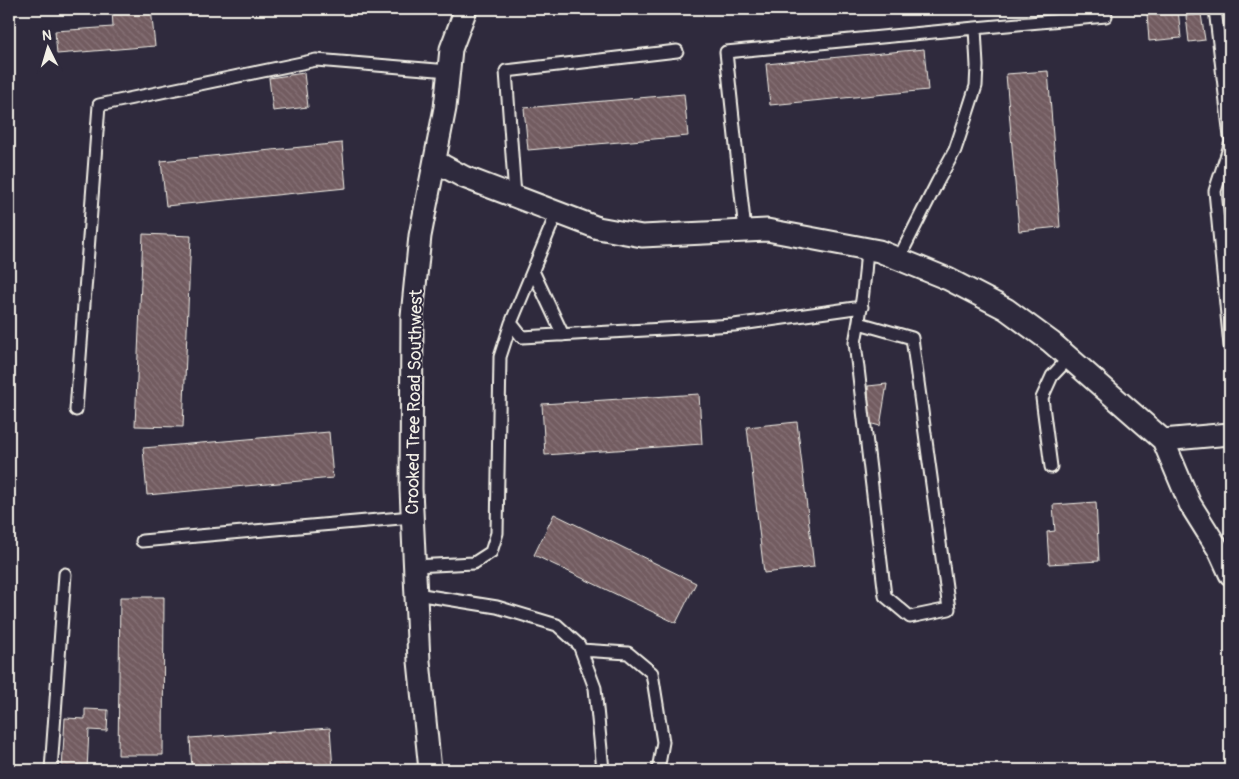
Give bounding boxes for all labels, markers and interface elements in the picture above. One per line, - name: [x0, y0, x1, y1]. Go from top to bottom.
- north arrow: [22, 22, 72, 72]
- text: N: [41, 27, 52, 44]
- street label: Crooked Tree Road Southwest: [401, 288, 428, 515]

